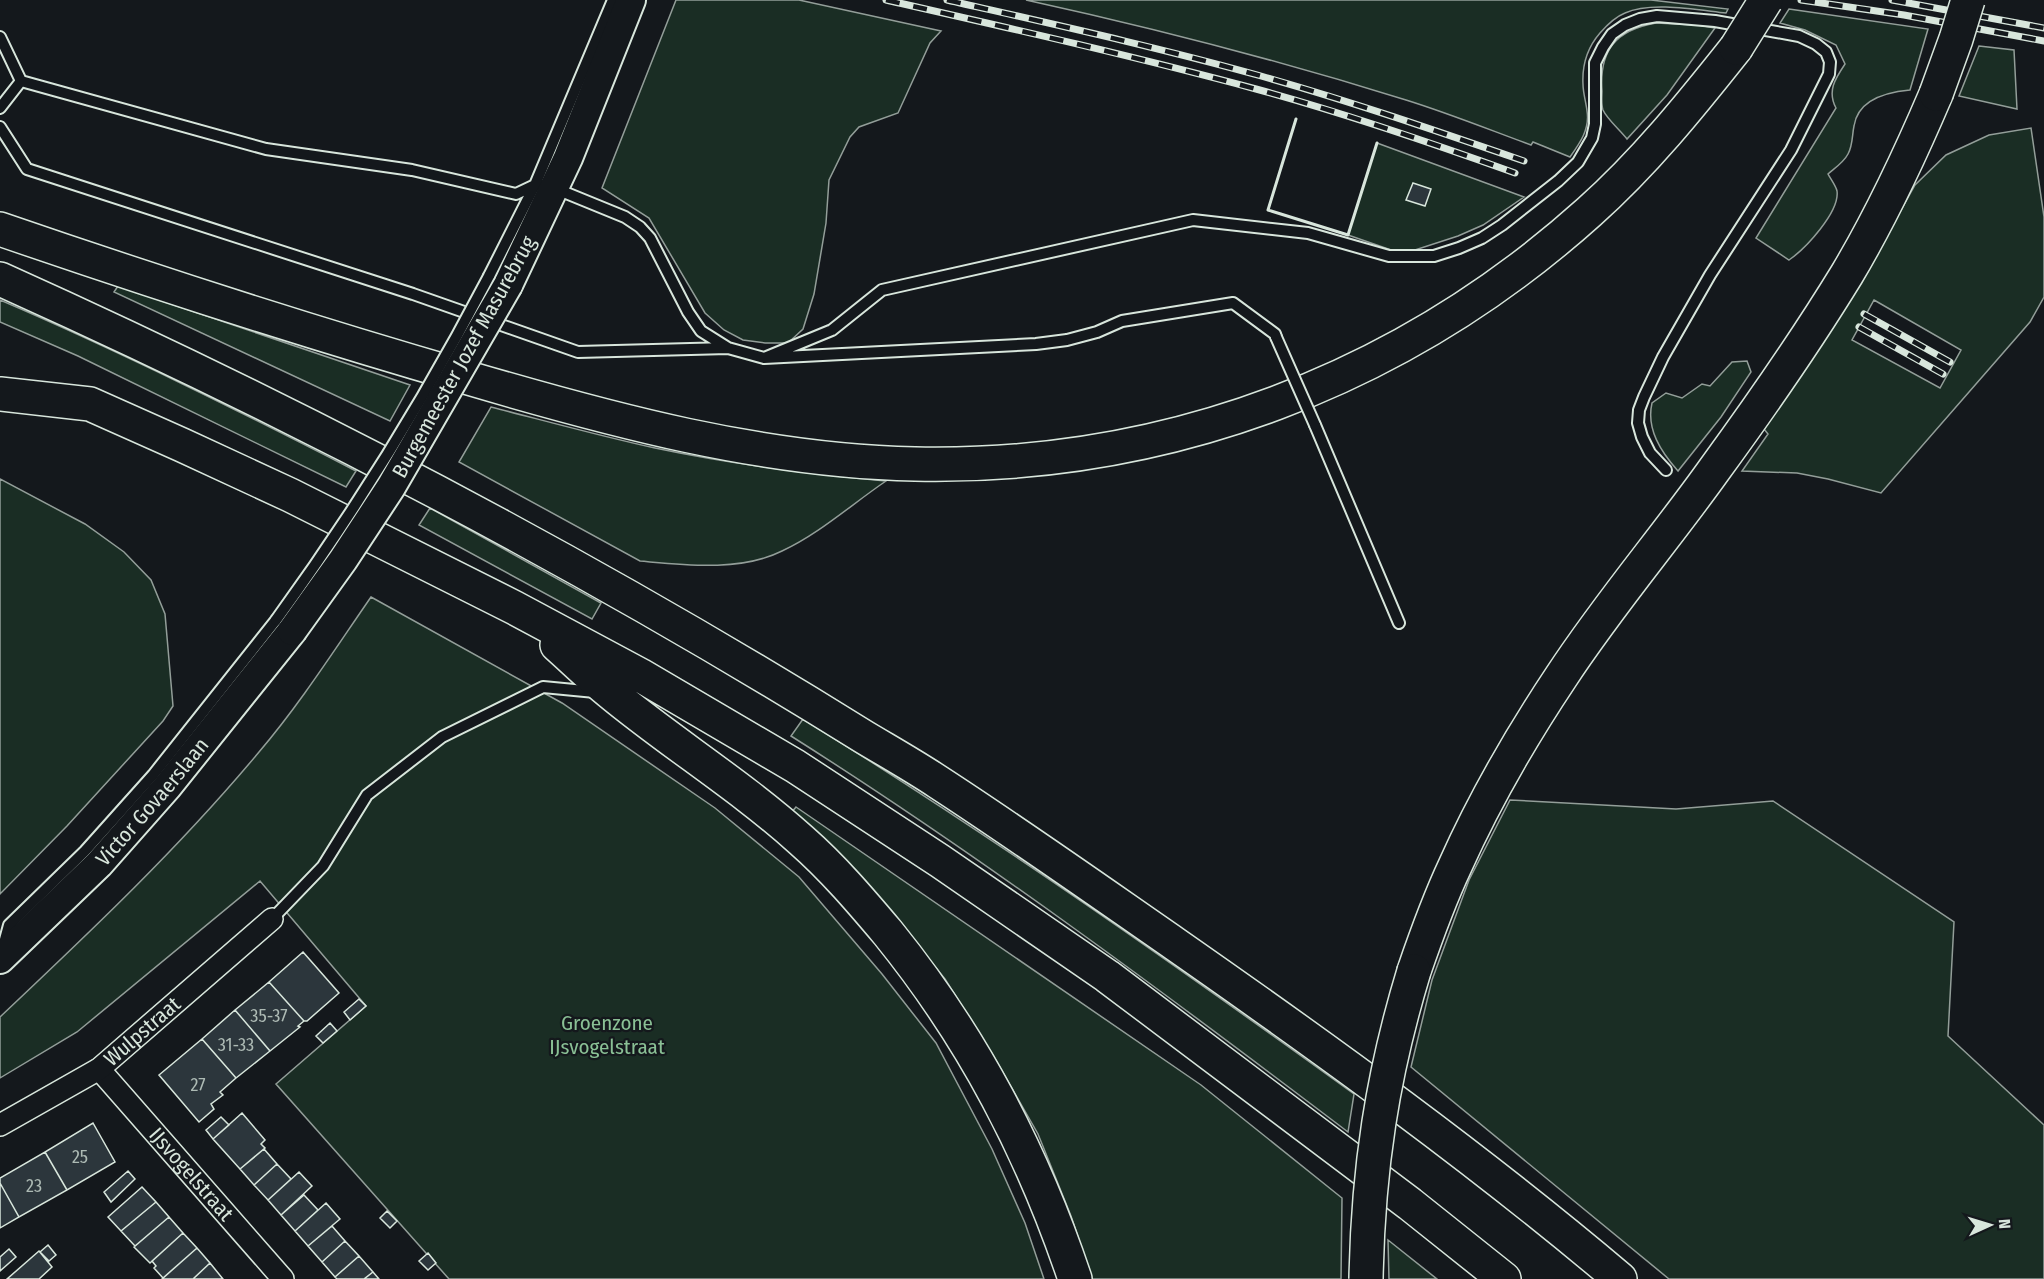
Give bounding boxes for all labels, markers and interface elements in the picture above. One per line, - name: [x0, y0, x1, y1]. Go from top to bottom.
- street label: Burgemeester Jozef Masurebrug: [387, 231, 541, 482]
- street label: Victor Govaerslaan: [90, 733, 214, 872]
- street label: Wulpstraat: [99, 991, 186, 1072]
- house number: 35-37: [250, 1005, 288, 1027]
- park label: Groenzone IJsvogelstraat: [549, 1010, 665, 1060]
- house number: 31-33: [218, 1034, 254, 1056]
- house number: 27: [190, 1074, 206, 1096]
- street label: IJsvogelstraat: [143, 1122, 239, 1226]
- house number: 25: [72, 1146, 88, 1168]
- house number: 23: [26, 1175, 42, 1197]
- north arrow: [1960, 1195, 2020, 1255]
- text: N: [1995, 1219, 2014, 1229]

